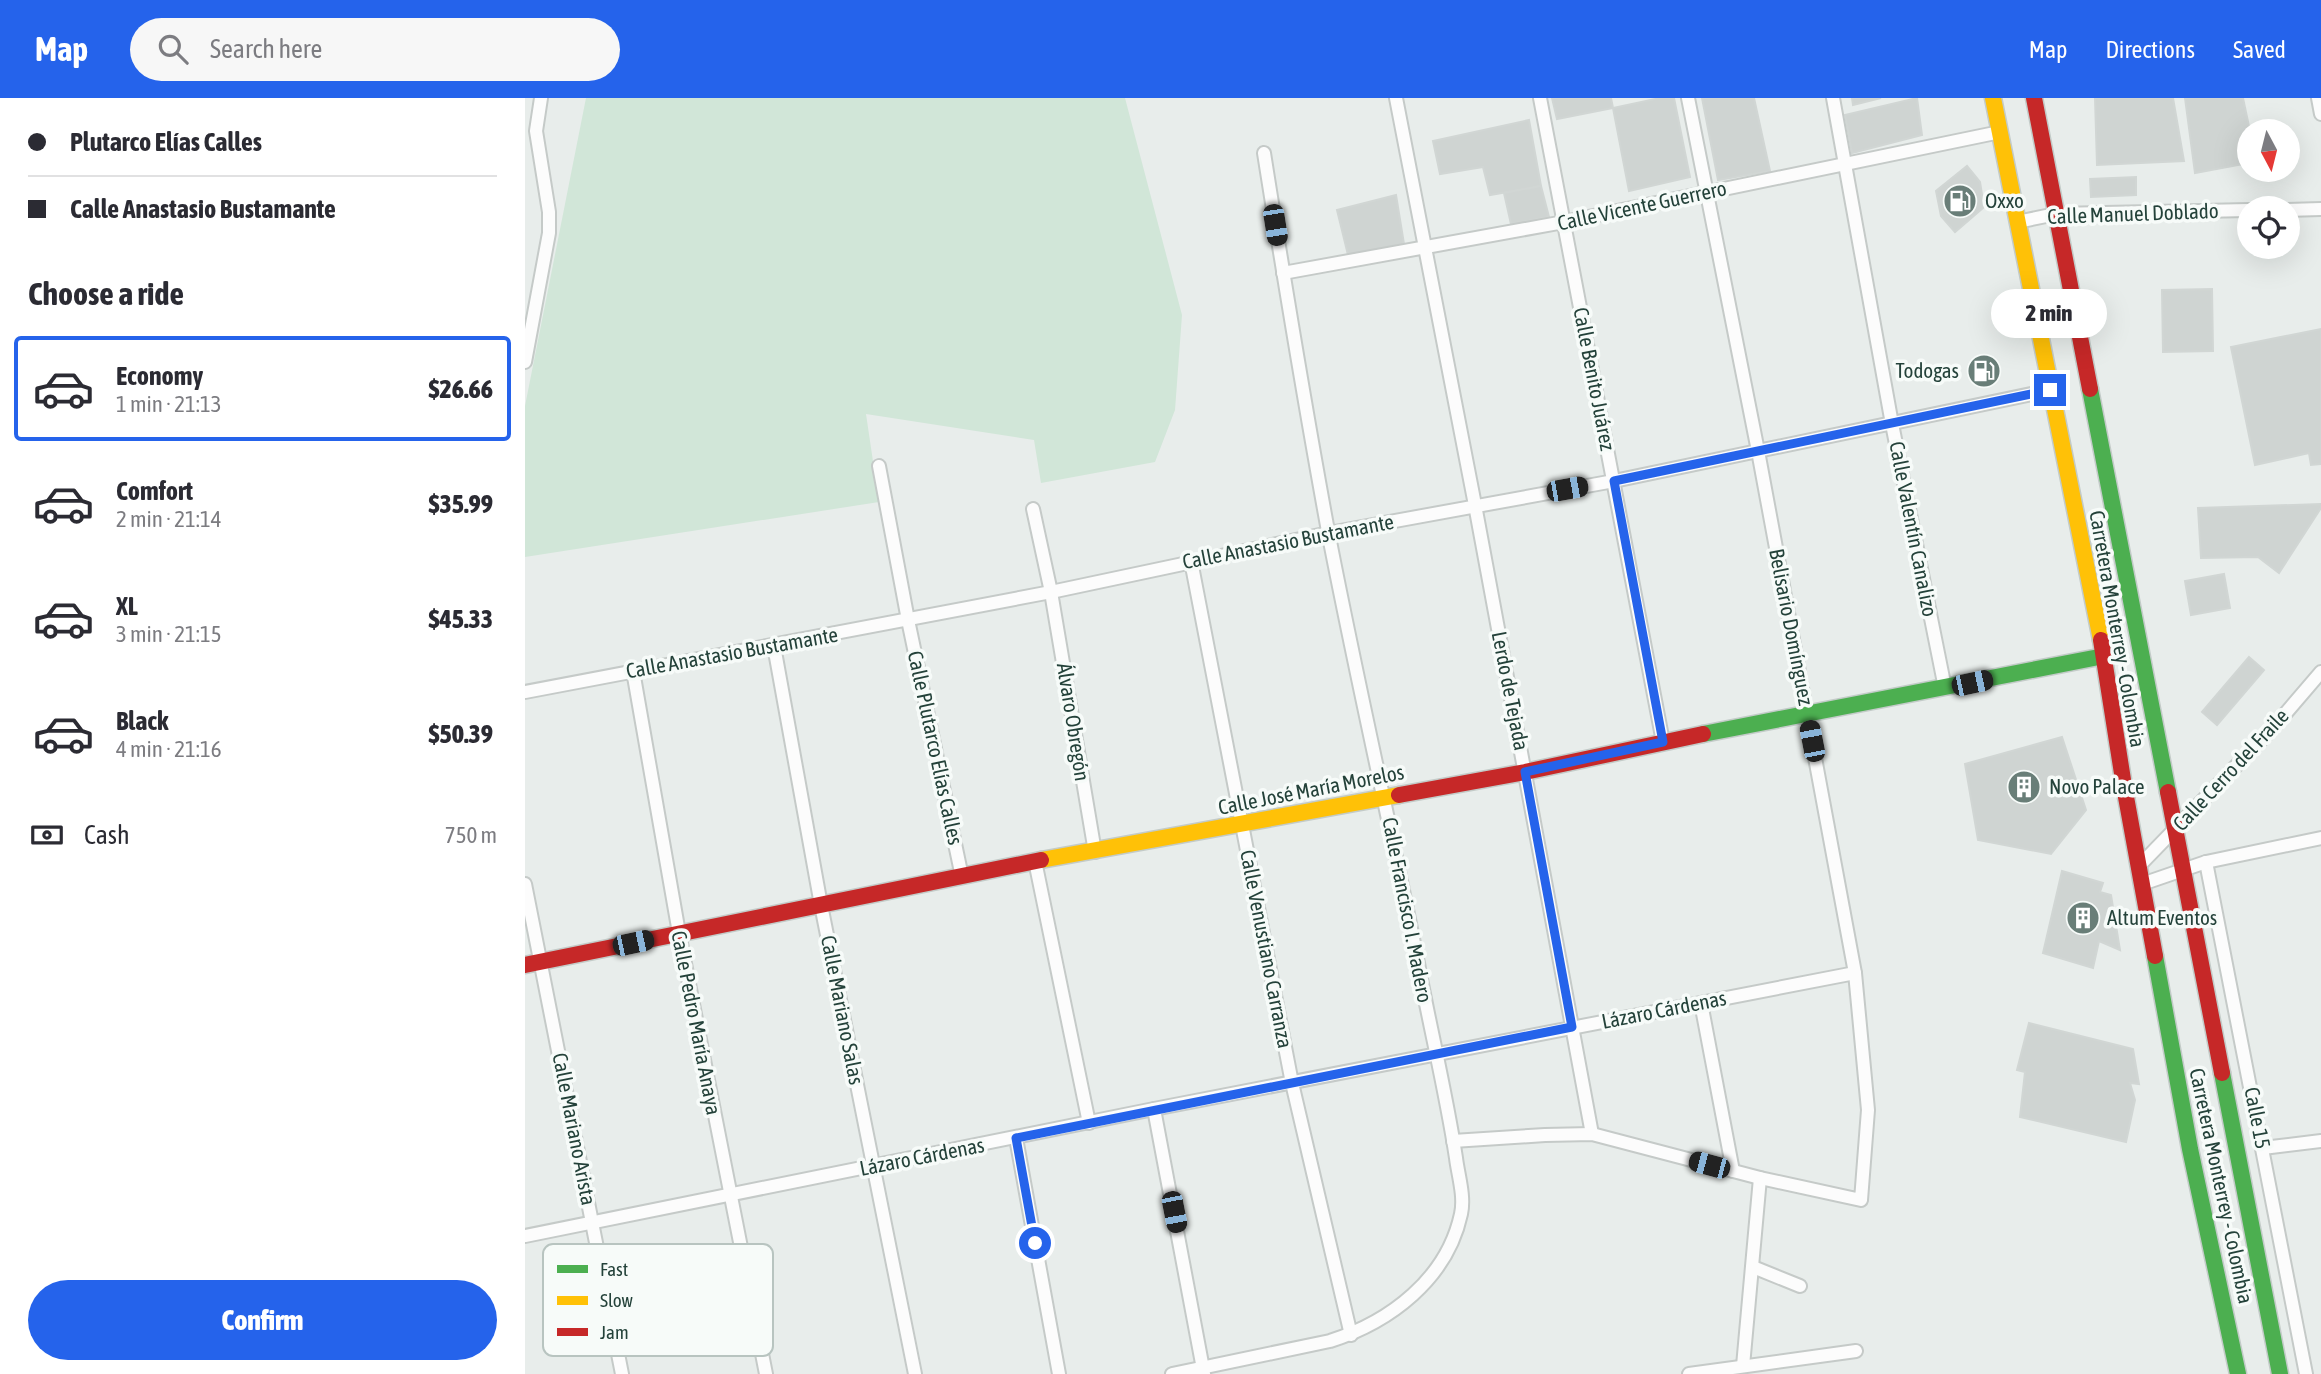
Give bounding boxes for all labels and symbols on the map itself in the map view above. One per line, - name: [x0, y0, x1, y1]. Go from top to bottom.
- north arrow: [2237, 119, 2299, 182]
- street label: Calle Vicente Guerrero: [1555, 175, 1729, 235]
- fuel station icon: Oxxo: [1941, 182, 1979, 220]
- place label: Oxxo: [1985, 188, 2024, 212]
- street label: Calle Manuel Doblado: [2047, 198, 2219, 228]
- car: [1262, 203, 1289, 247]
- callout: 2 min: [1992, 288, 2108, 338]
- street label: Calle Benito Juárez: [1569, 305, 1621, 453]
- fuel station icon: Todogas: [1965, 352, 2003, 390]
- place label: Todogas: [1896, 358, 1959, 382]
- route end: [2034, 374, 2066, 406]
- street label: Calle Valentín Canalizo: [1885, 439, 1943, 618]
- car: [1545, 475, 1590, 503]
- street label: Calle Anastasio Bustamante: [1180, 509, 1396, 573]
- street label: Carretera Monterrey - Colombia: [2085, 509, 2151, 749]
- street label: Belisario Domínguez: [1765, 547, 1819, 707]
- street label: Calle Anastasio Bustamante: [624, 622, 840, 682]
- street label: Lerdo de Tejada: [1488, 629, 1534, 752]
- street label: Calle Plutarco Elías Calles: [904, 649, 968, 847]
- street label: Álvaro Obregón: [1053, 661, 1095, 783]
- car: [1950, 668, 1995, 698]
- street label: Calle Cerro del Fraile: [2168, 703, 2293, 835]
- car: [1798, 718, 1827, 764]
- street label: Calle José María Morelos: [1216, 759, 1406, 819]
- building icon: Novo Palace: [2005, 768, 2043, 806]
- place label: Novo Palace: [2049, 774, 2145, 798]
- street label: Calle Francisco I. Madero: [1378, 815, 1438, 1004]
- street label: Calle Venustiano Carranza: [1236, 848, 1298, 1050]
- building icon: Altum Eventos: [2064, 899, 2102, 937]
- place label: Altum Eventos: [2107, 905, 2217, 929]
- car: [611, 928, 656, 958]
- street label: Calle Pedro María Anaya: [667, 929, 727, 1117]
- street label: Calle Mariano Salas: [817, 933, 869, 1086]
- street label: Lázaro Cárdenas: [1599, 985, 1728, 1033]
- street label: Calle Mariano Arista: [548, 1051, 602, 1207]
- street label: Carretera Monterrey - Colombia: [2185, 1066, 2259, 1306]
- street label: Calle 15: [2240, 1085, 2276, 1151]
- street label: Lázaro Cárdenas: [857, 1132, 986, 1180]
- car: [1686, 1149, 1733, 1181]
- car: [1160, 1189, 1189, 1235]
- route start: [1019, 1227, 1051, 1259]
- legend: [543, 1244, 773, 1356]
- text: Fast: [600, 1258, 628, 1280]
- text: Slow: [600, 1289, 634, 1311]
- text: Jam: [600, 1321, 629, 1343]

